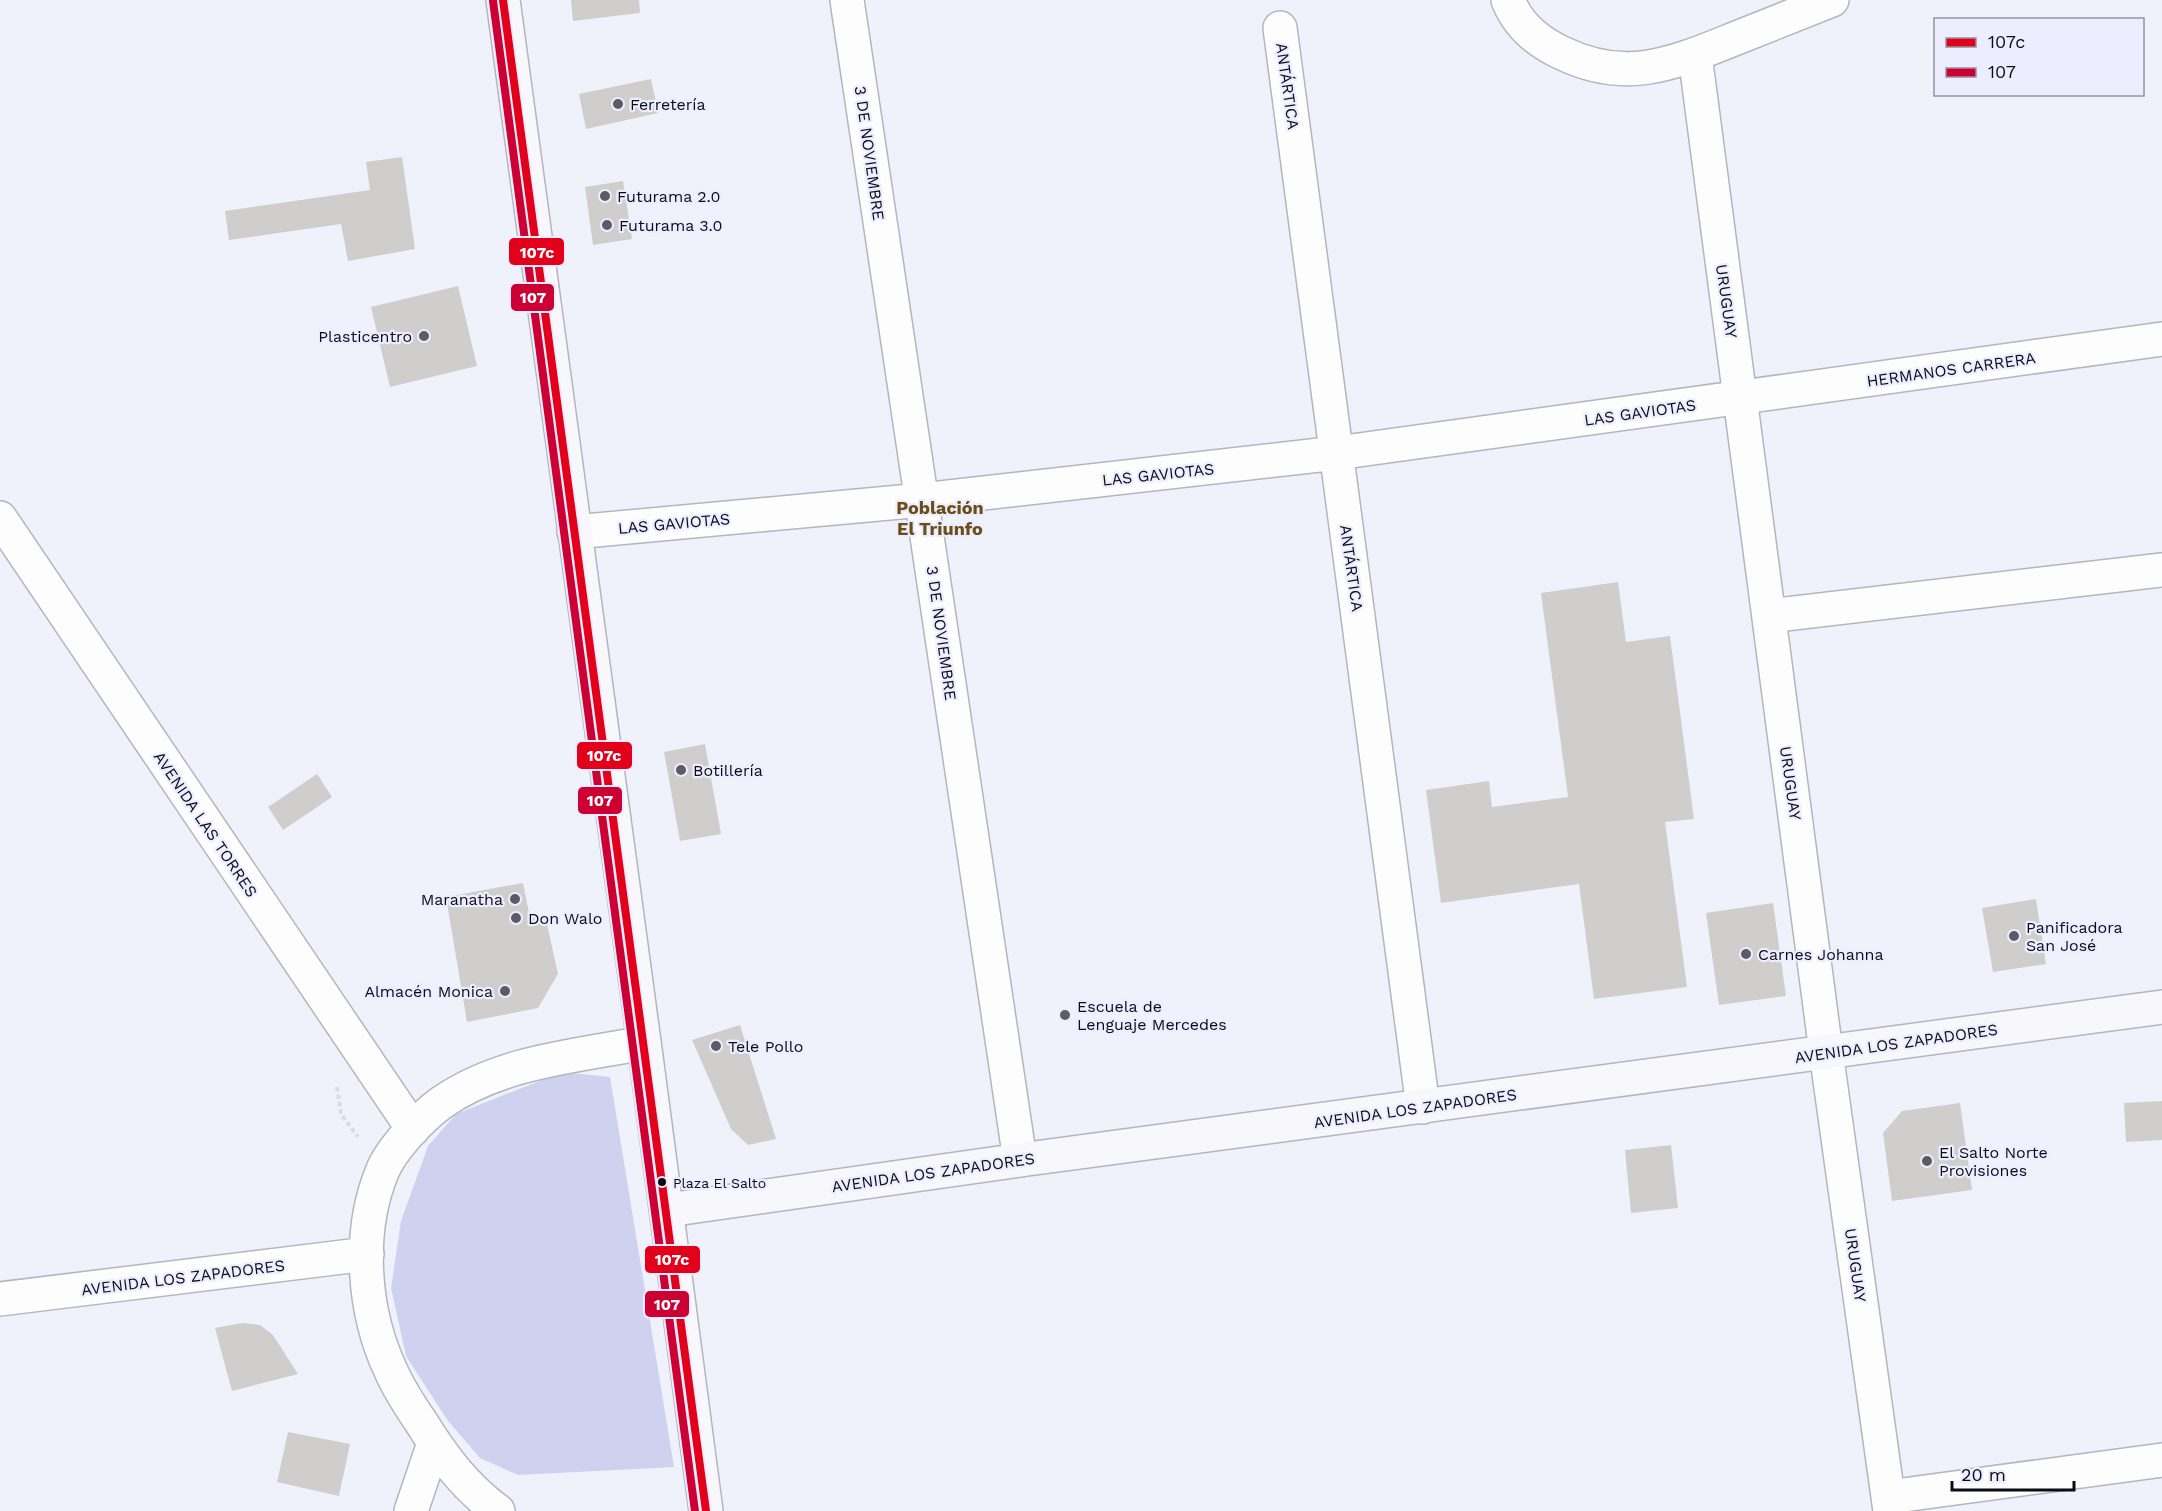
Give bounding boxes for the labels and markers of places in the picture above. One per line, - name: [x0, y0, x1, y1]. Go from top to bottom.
- place label: Ferretería: [630, 95, 706, 114]
- marker: Ferretería: [611, 97, 625, 111]
- place label: Futurama 2.0: [617, 187, 720, 206]
- marker: Futurama 2.0: [598, 189, 612, 203]
- place label: Futurama 3.0: [619, 216, 722, 235]
- marker: Futurama 3.0: [600, 218, 614, 232]
- place label: Plasticentro: [318, 327, 412, 346]
- marker: Plasticentro: [417, 329, 431, 343]
- place label: Botillería: [693, 761, 763, 780]
- marker: Botillería: [674, 763, 688, 777]
- place label: Maranatha: [421, 890, 503, 909]
- marker: Maranatha: [508, 892, 522, 906]
- place label: Don Walo: [528, 909, 602, 928]
- marker: Don Walo: [509, 911, 523, 925]
- place label: Panificadora San José: [2026, 918, 2123, 955]
- marker: Panificadora San José: [2007, 929, 2021, 943]
- place label: Carnes Johanna: [1758, 945, 1884, 964]
- marker: Carnes Johanna: [1739, 947, 1753, 961]
- place label: Almacén Monica: [364, 982, 493, 1001]
- marker: Almacén Monica: [498, 984, 512, 998]
- place label: Escuela de Lenguaje Mercedes: [1077, 997, 1227, 1034]
- marker: Escuela de Lenguaje Mercedes: [1058, 1008, 1072, 1022]
- place label: Tele Pollo: [728, 1037, 803, 1056]
- marker: Tele Pollo: [709, 1039, 723, 1053]
- place label: El Salto Norte Provisiones: [1939, 1143, 2048, 1180]
- marker: El Salto Norte Provisiones: [1920, 1154, 1934, 1168]
- place label: Plaza El Salto: [673, 1175, 766, 1191]
- marker: Plaza El Salto: [656, 1176, 668, 1188]

